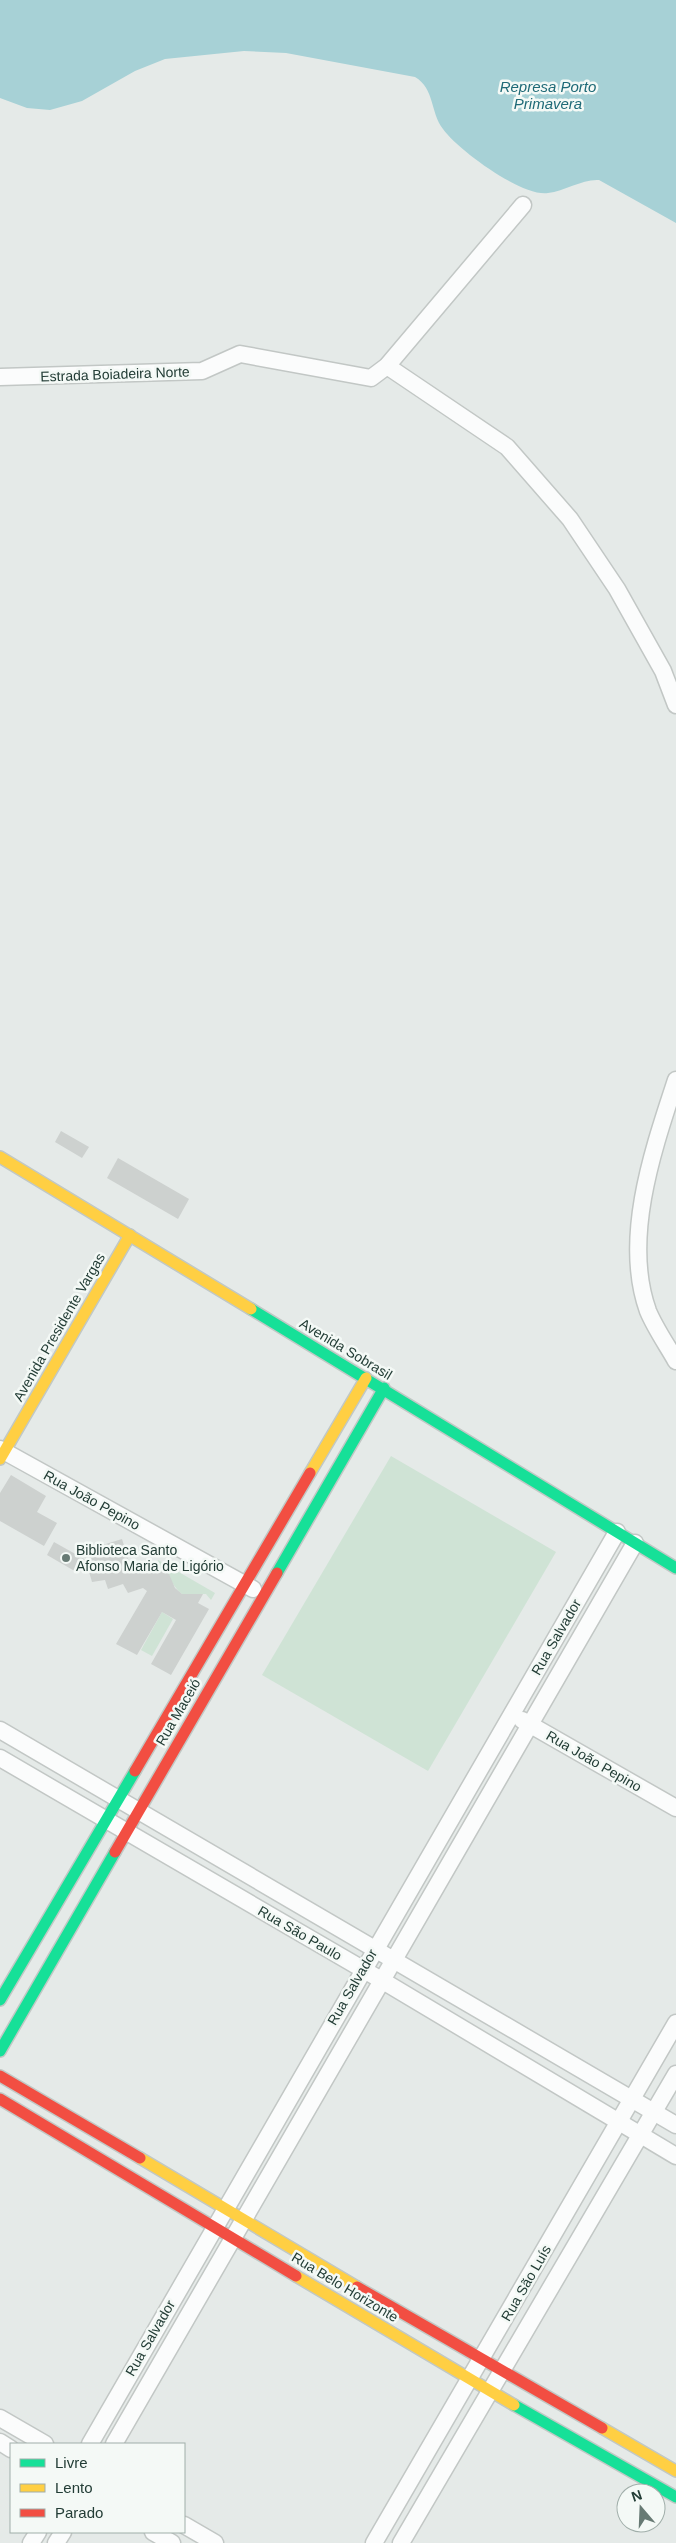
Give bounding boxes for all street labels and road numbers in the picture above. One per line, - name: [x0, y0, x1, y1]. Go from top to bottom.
- street label: Estrada Boiadeira Norte: [40, 363, 190, 385]
- street label: Avenida Presidente Vargas: [10, 1250, 108, 1404]
- street label: Avenida Sobrasil: [297, 1315, 395, 1383]
- street label: Rua João Pepino: [41, 1467, 143, 1533]
- street label: Rua Salvador: [528, 1596, 584, 1678]
- street label: Rua Maceió: [152, 1675, 204, 1748]
- street label: Rua João Pepino: [543, 1727, 645, 1795]
- street label: Rua São Paulo: [255, 1903, 345, 1964]
- street label: Rua Salvador: [324, 1946, 380, 2028]
- street label: Rua São Luís: [498, 2242, 554, 2324]
- street label: Rua Belo Horizonte: [289, 2249, 401, 2325]
- street label: Rua Salvador: [122, 2297, 178, 2379]

